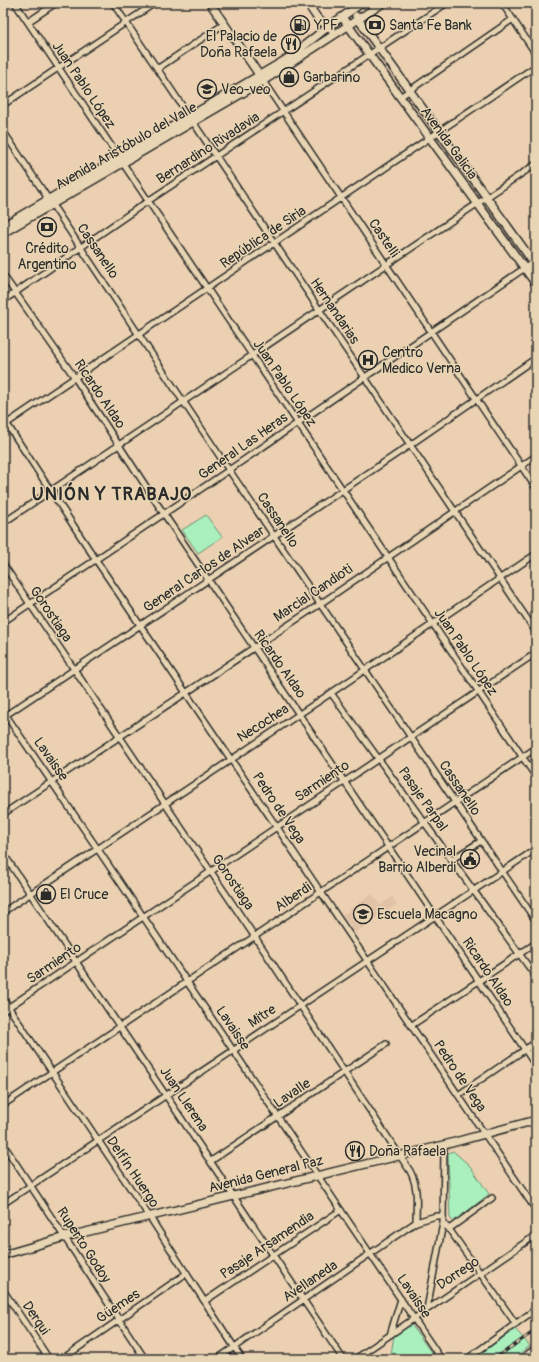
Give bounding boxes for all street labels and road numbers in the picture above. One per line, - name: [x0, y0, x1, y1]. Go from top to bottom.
- street label: Juan Pablo López: [49, 38, 119, 132]
- street label: Avenida Aristóbulo del Valle: [52, 98, 200, 194]
- street label: Avenida Galicia: [417, 103, 481, 183]
- street label: Bernardino Rivadavia: [153, 108, 263, 188]
- street label: República de Siria: [217, 202, 309, 272]
- street label: Castelli: [365, 215, 403, 261]
- street label: Cassanello: [73, 220, 123, 282]
- street label: Hernandarias: [307, 275, 364, 348]
- street label: Juan Pablo López: [250, 336, 320, 430]
- street label: Ricardo Aldao: [71, 356, 130, 432]
- street label: General Las Heras: [195, 408, 292, 483]
- street label: Cassanello: [253, 489, 303, 551]
- street label: General Carlos de Alvear: [140, 522, 268, 616]
- street label: Marcial Candioti: [270, 560, 356, 626]
- street label: Gorostiaga: [26, 583, 76, 645]
- street label: Juan Pablo López: [431, 605, 501, 699]
- street label: Ricardo Aldao: [250, 627, 310, 702]
- street label: Necochea: [234, 700, 292, 746]
- street label: Lavaisse: [30, 734, 72, 784]
- street label: Sarmiento: [291, 756, 353, 805]
- street label: Cassanello: [435, 757, 485, 819]
- street label: Pasaje Parpal: [395, 764, 451, 834]
- street label: Pedro de Vega: [249, 769, 309, 847]
- street label: Gorostiaga: [208, 851, 258, 913]
- street label: Alberdi: [272, 878, 315, 915]
- street label: Ricardo Aldao: [459, 934, 518, 1010]
- street label: Sarmiento: [23, 938, 85, 987]
- street label: Mitre: [245, 1001, 279, 1031]
- street label: Lavaisse: [212, 1003, 254, 1053]
- street label: Pedro de Vega: [430, 1037, 490, 1115]
- street label: Juan Llerena: [156, 1063, 212, 1135]
- street label: Lavalle: [270, 1075, 314, 1111]
- street label: Delfín Huergo: [103, 1133, 163, 1211]
- street label: Avenida General Paz: [207, 1152, 325, 1196]
- street label: Ruperto Godoy: [53, 1204, 115, 1286]
- street label: Pasaje Arsamendia: [217, 1207, 317, 1283]
- street label: Dorrego: [434, 1252, 483, 1293]
- street label: Avellaneda: [279, 1257, 341, 1305]
- street label: Lavaisse: [393, 1271, 435, 1321]
- street label: Güemes: [93, 1285, 144, 1327]
- street label: Derqui: [19, 1298, 54, 1338]

